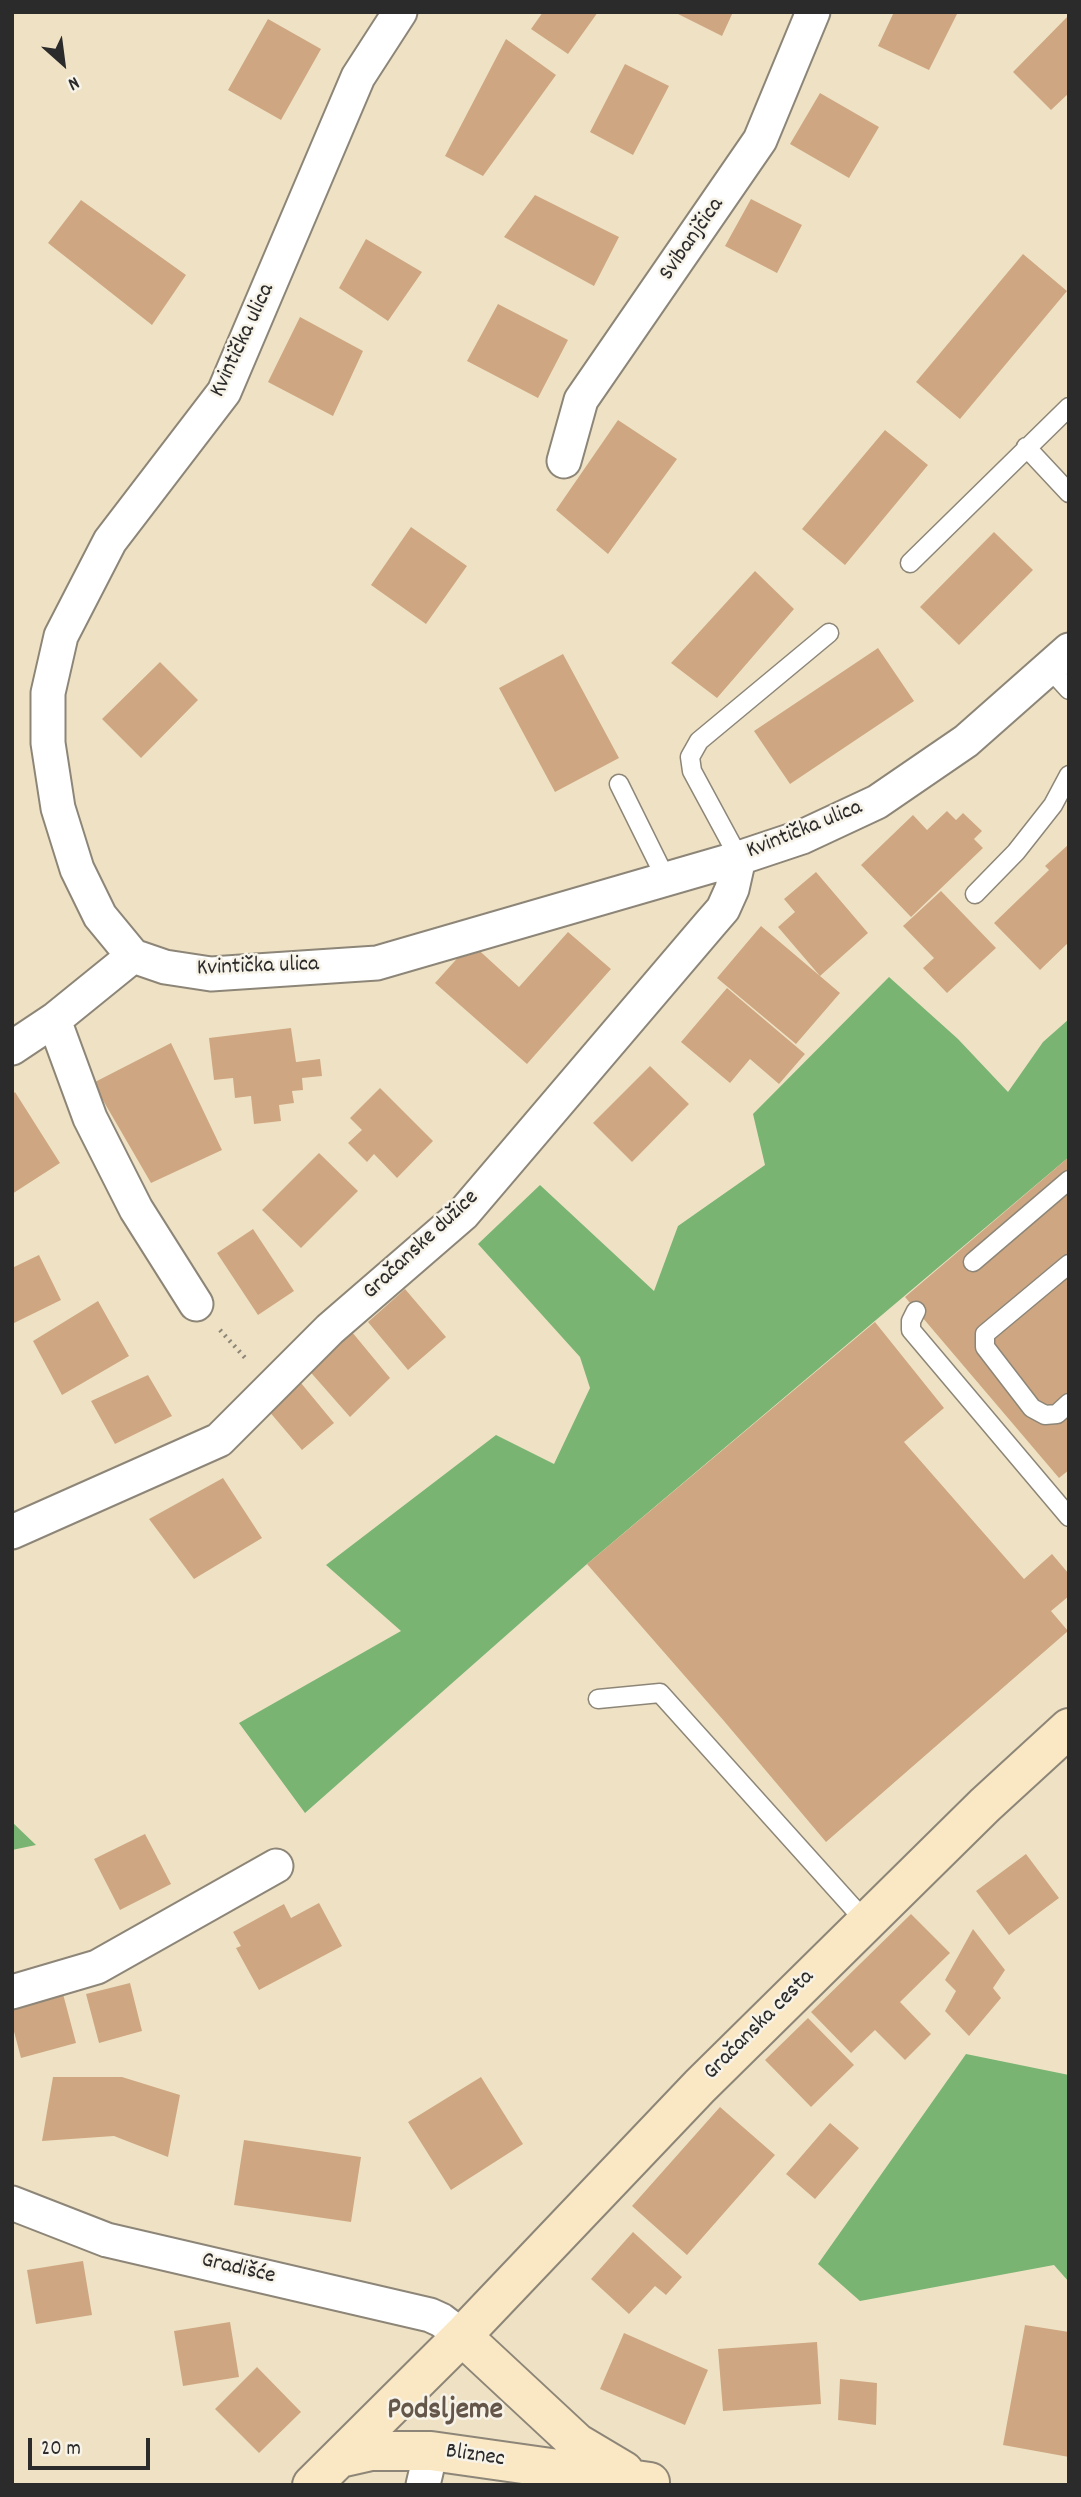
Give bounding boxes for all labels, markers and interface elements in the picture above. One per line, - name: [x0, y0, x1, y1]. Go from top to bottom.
- north arrow: [28, 28, 98, 98]
- text: N: [63, 68, 84, 96]
- street label: Svibanjčica: [654, 193, 732, 287]
- street label: Kvintička ulica: [206, 280, 282, 402]
- street label: Kvintička ulica: [743, 795, 867, 867]
- street label: Kvintička ulica: [197, 952, 319, 984]
- street label: Gračanske dužice: [358, 1185, 486, 1307]
- street label: Gračanska cesta: [699, 1965, 821, 2087]
- street label: Gradišće: [198, 2248, 278, 2292]
- district label: Podsljeme: [387, 2395, 503, 2431]
- scale bar: [32, 2424, 154, 2468]
- text: 20 m: [41, 2435, 81, 2465]
- street label: Bliznec: [444, 2439, 506, 2475]

